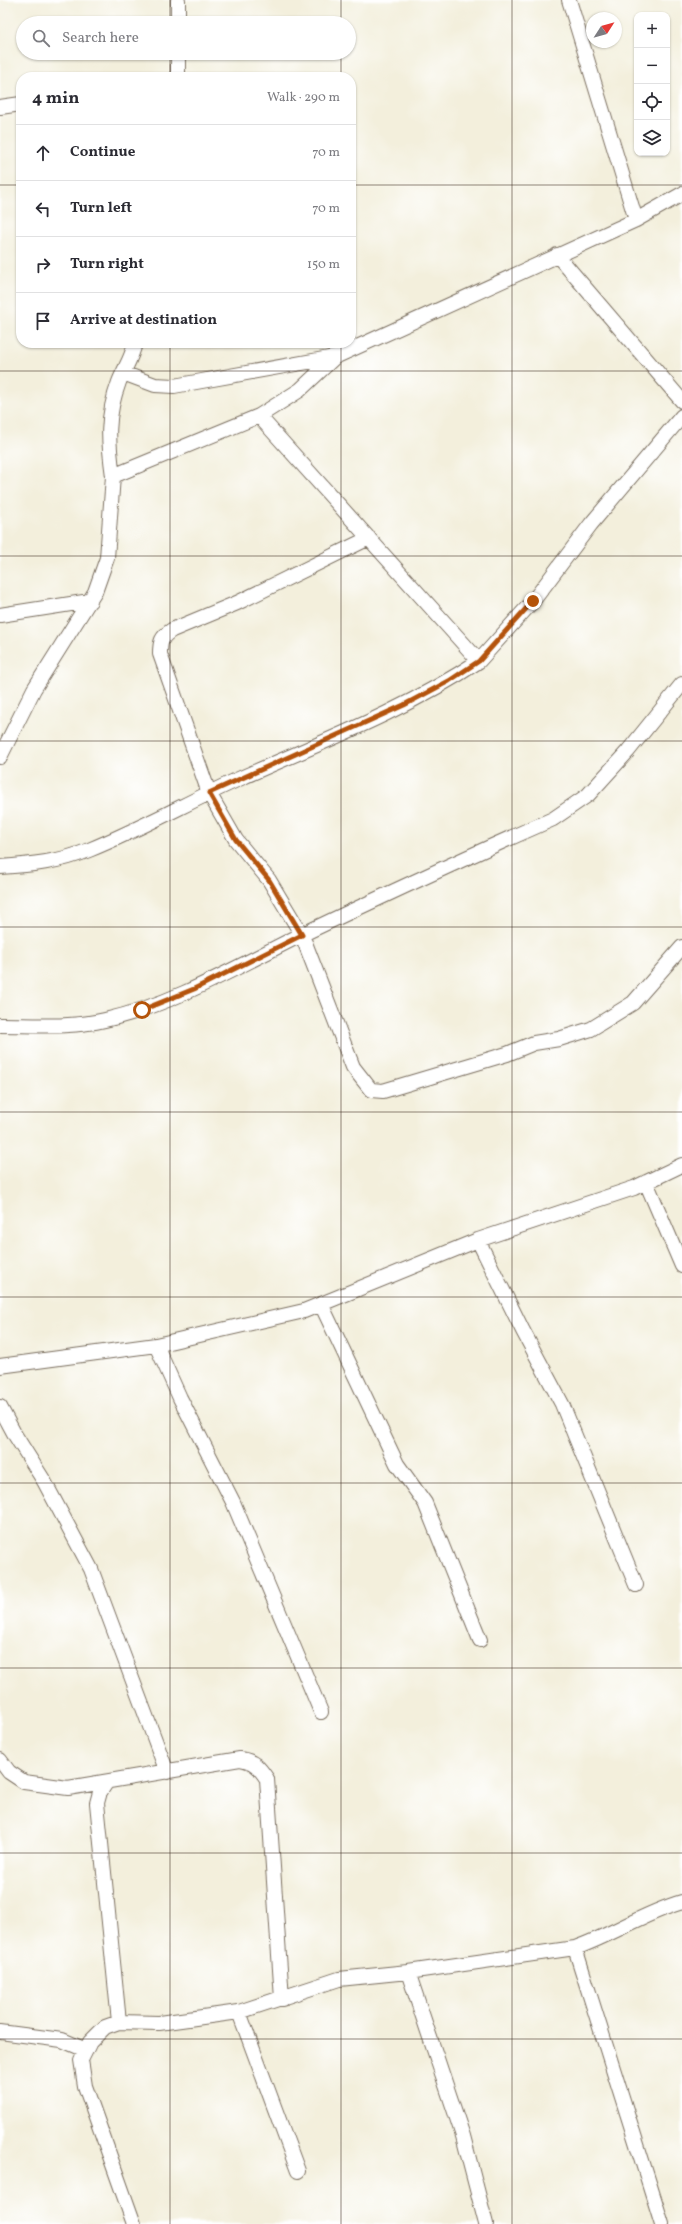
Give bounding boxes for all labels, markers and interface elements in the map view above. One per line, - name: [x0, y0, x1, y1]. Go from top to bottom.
- north arrow: [586, 12, 622, 48]
- map controls: [634, 12, 670, 156]
- button: +: [634, 12, 670, 48]
- search box: [16, 16, 356, 60]
- icon: search: [30, 27, 52, 49]
- text: Search here: [62, 28, 139, 49]
- button: −: [634, 48, 670, 84]
- button: locate: [634, 84, 670, 120]
- text: 4 min: [32, 87, 79, 110]
- text: Walk · 290 m: [267, 89, 340, 107]
- button: layers: [634, 120, 670, 156]
- icon: ahead: [32, 142, 54, 164]
- text: Continue: [70, 142, 135, 163]
- text: 70 m: [312, 144, 340, 162]
- icon: left: [32, 198, 54, 220]
- text: Turn left: [70, 198, 132, 219]
- text: 70 m: [312, 200, 340, 218]
- icon: right: [32, 254, 54, 276]
- text: Turn right: [70, 254, 144, 275]
- text: 150 m: [307, 256, 340, 274]
- icon: arrive: [32, 310, 54, 332]
- text: Arrive at destination: [70, 310, 217, 331]
- route end: [524, 592, 542, 610]
- route start: [133, 1001, 151, 1019]

